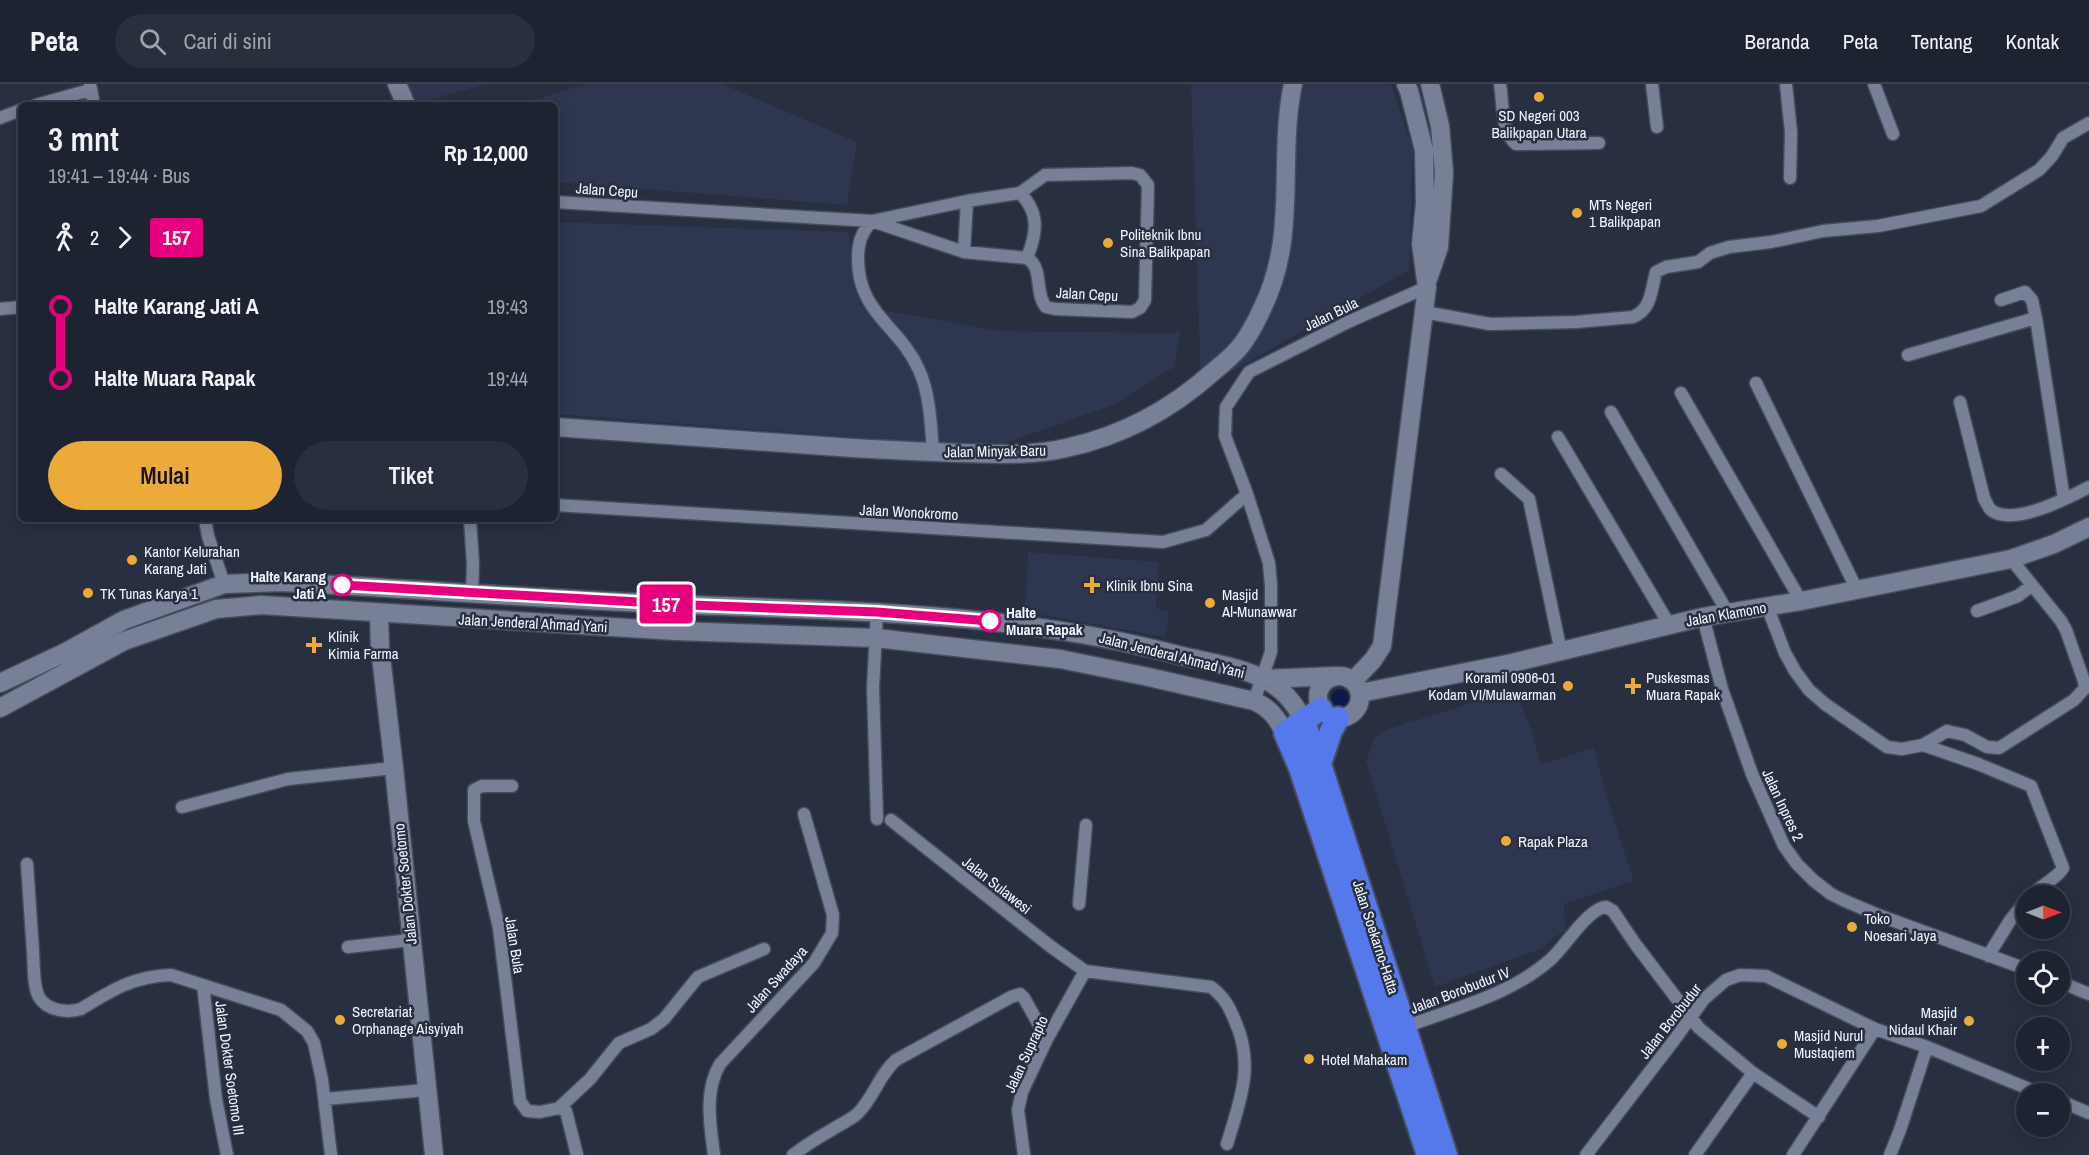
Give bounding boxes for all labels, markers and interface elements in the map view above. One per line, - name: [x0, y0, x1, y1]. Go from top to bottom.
- search box: [115, 14, 535, 68]
- text: Peta: [30, 22, 79, 60]
- icon: search: [136, 25, 169, 58]
- text: Cari di sini: [184, 26, 272, 56]
- text: Beranda: [1745, 27, 1810, 56]
- text: Peta: [1843, 27, 1878, 56]
- text: Tentang: [1911, 27, 1972, 56]
- text: Kontak: [2005, 27, 2059, 56]
- marker: SD Negeri 003 Balikpapan Utara: [1532, 90, 1546, 104]
- place label: SD Negeri 003 Balikpapan Utara: [1491, 105, 1587, 143]
- text: 3 mnt: [48, 117, 119, 161]
- text: Rp 12,000: [444, 138, 528, 168]
- text: 19:41 – 19:44 · Bus: [48, 162, 190, 189]
- street label: Jalan Cepu: [575, 177, 639, 203]
- place label: MTs Negeri 1 Balikpapan: [1589, 194, 1661, 232]
- marker: MTs Negeri 1 Balikpapan: [1570, 206, 1584, 220]
- icon: walk: [48, 221, 81, 254]
- icon: forward: [108, 221, 141, 254]
- text: 157: [162, 223, 191, 252]
- text: 2: [90, 224, 99, 251]
- place label: Politeknik Ibnu Sina Balikpapan: [1120, 224, 1210, 262]
- marker: Politeknik Ibnu Sina Balikpapan: [1101, 236, 1115, 250]
- street label: Jalan Cepu: [1055, 282, 1119, 306]
- text: Halte Karang Jati A: [94, 291, 259, 321]
- street label: Jalan Bula: [1301, 292, 1362, 336]
- text: 19:43: [487, 293, 528, 320]
- text: Halte Muara Rapak: [94, 363, 255, 393]
- text: 19:44: [487, 365, 528, 392]
- street label: Jalan Minyak Baru: [944, 440, 1046, 462]
- button: Mulai: [48, 441, 282, 510]
- button: Tiket: [294, 441, 528, 510]
- street label: Jalan Wonokromo: [859, 499, 959, 525]
- place label: Kantor Kelurahan Karang Jati: [144, 541, 240, 579]
- marker: Kantor Kelurahan Karang Jati: [125, 553, 139, 567]
- place label: Halte Karang Jati A: [250, 566, 326, 604]
- marker: Halte Karang Jati A: [331, 574, 353, 596]
- place label: Klinik Ibnu Sina: [1106, 575, 1193, 596]
- marker: Klinik Ibnu Sina: [1083, 576, 1101, 594]
- place label: TK Tunas Karya 1: [100, 583, 198, 604]
- line badge: 157: [632, 584, 700, 624]
- place label: Masjid Al-Munawwar: [1221, 584, 1297, 622]
- marker: TK Tunas Karya 1: [81, 586, 95, 600]
- text: 157: [652, 590, 680, 619]
- marker: Masjid Al-Munawwar: [1203, 596, 1217, 610]
- street label: Jalan Klamono: [1684, 597, 1768, 631]
- place label: Halte Muara Rapak: [1006, 602, 1083, 640]
- street label: Jalan Jenderal Ahmad Yani: [458, 609, 608, 637]
- marker: Halte Muara Rapak: [979, 610, 1001, 632]
- place label: Klinik Kimia Farma: [328, 626, 399, 664]
- street label: Jalan Jenderal Ahmad Yani: [1097, 627, 1247, 683]
- marker: Klinik Kimia Farma: [305, 636, 323, 654]
- place label: Koramil 0906-01 Kodam VI/Mulawarman: [1428, 667, 1556, 705]
- place label: Puskesmas Muara Rapak: [1646, 667, 1721, 705]
- marker: Puskesmas Muara Rapak: [1624, 677, 1642, 695]
- marker: Koramil 0906-01 Kodam VI/Mulawarman: [1561, 679, 1575, 693]
- street label: Jalan Inpres 2: [1757, 766, 1809, 845]
- street label: Jalan Dokter Soetomo: [388, 822, 422, 946]
- place label: Rapak Plaza: [1518, 831, 1588, 852]
- marker: Rapak Plaza: [1499, 834, 1513, 848]
- street label: Jalan Sulawesi: [958, 851, 1036, 919]
- street label: Jalan Soekarno-Hatta: [1348, 877, 1404, 997]
- north arrow: [2016, 885, 2070, 939]
- map controls: [2016, 885, 2070, 1137]
- place label: Toko Noesari Jaya: [1864, 908, 1937, 946]
- street label: Jalan Bula: [500, 915, 530, 975]
- marker: Toko Noesari Jaya: [1845, 920, 1859, 934]
- street label: Jalan Swadaya: [740, 941, 812, 1017]
- button: locate: [2016, 951, 2070, 1005]
- street label: Jalan Borobudur IV: [1407, 961, 1514, 1019]
- street label: Jalan Borobudur: [1634, 979, 1706, 1063]
- street label: Jalan Dokter Soetomo III: [210, 1000, 250, 1136]
- place label: Secretariat Orphanage Aisyiyah: [352, 1001, 463, 1039]
- place label: Masjid Nidaul Khair: [1889, 1002, 1957, 1040]
- street label: Jalan Suprapto: [999, 1012, 1053, 1096]
- marker: Secretariat Orphanage Aisyiyah: [333, 1013, 347, 1027]
- marker: Masjid Nidaul Khair: [1962, 1014, 1976, 1028]
- button: +: [2016, 1017, 2070, 1071]
- place label: Masjid Nurul Mustaqiem: [1794, 1025, 1863, 1063]
- marker: Masjid Nurul Mustaqiem: [1775, 1037, 1789, 1051]
- place label: Hotel Mahakam: [1321, 1049, 1407, 1070]
- marker: Hotel Mahakam: [1302, 1052, 1316, 1066]
- button: −: [2016, 1083, 2070, 1137]

